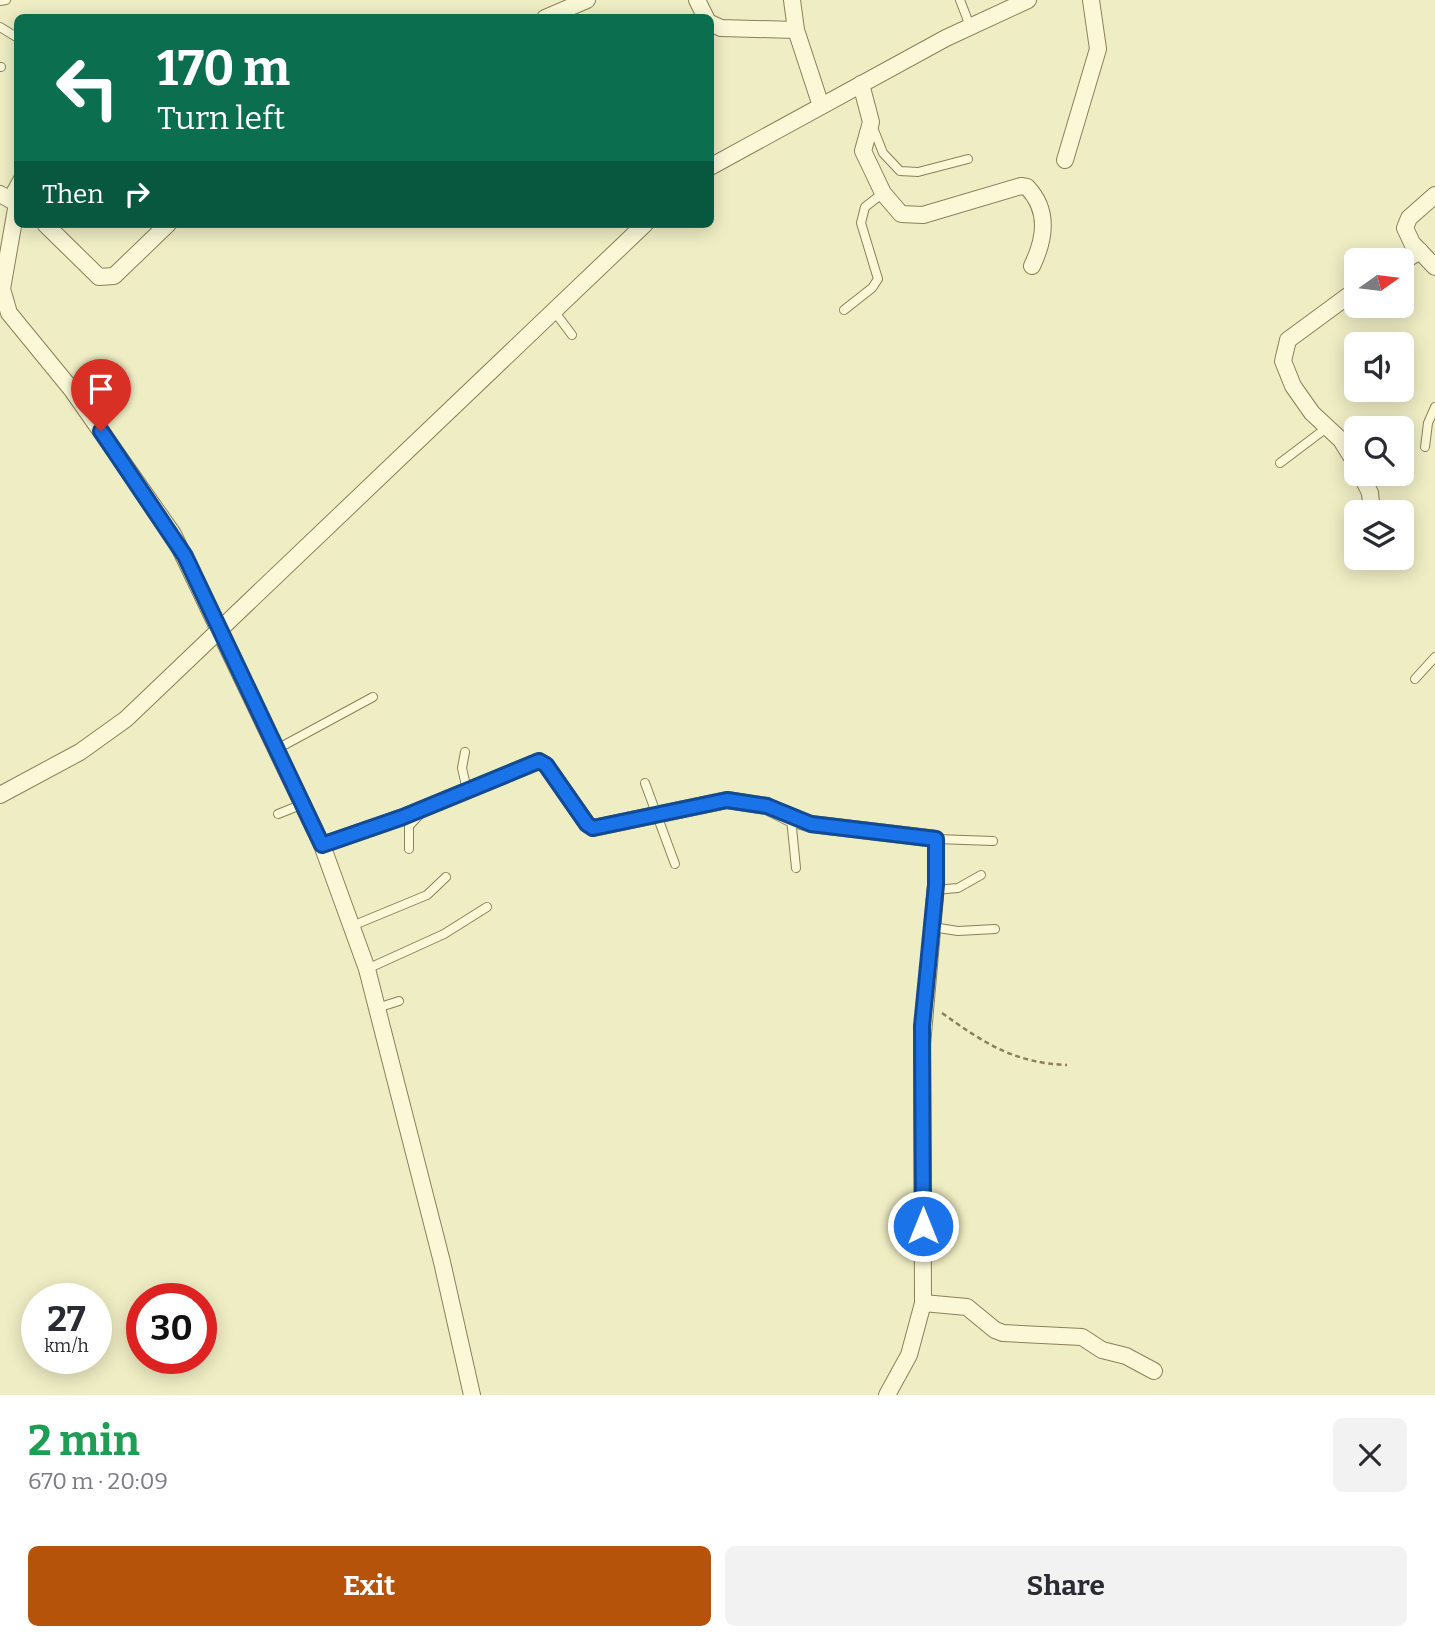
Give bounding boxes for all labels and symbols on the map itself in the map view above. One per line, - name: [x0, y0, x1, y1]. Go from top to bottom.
- north arrow: [1344, 248, 1414, 318]
- pin: [71, 359, 131, 431]
- position arrow: [886, 1189, 960, 1263]
- speed limit sign: 30: [126, 1283, 217, 1374]

